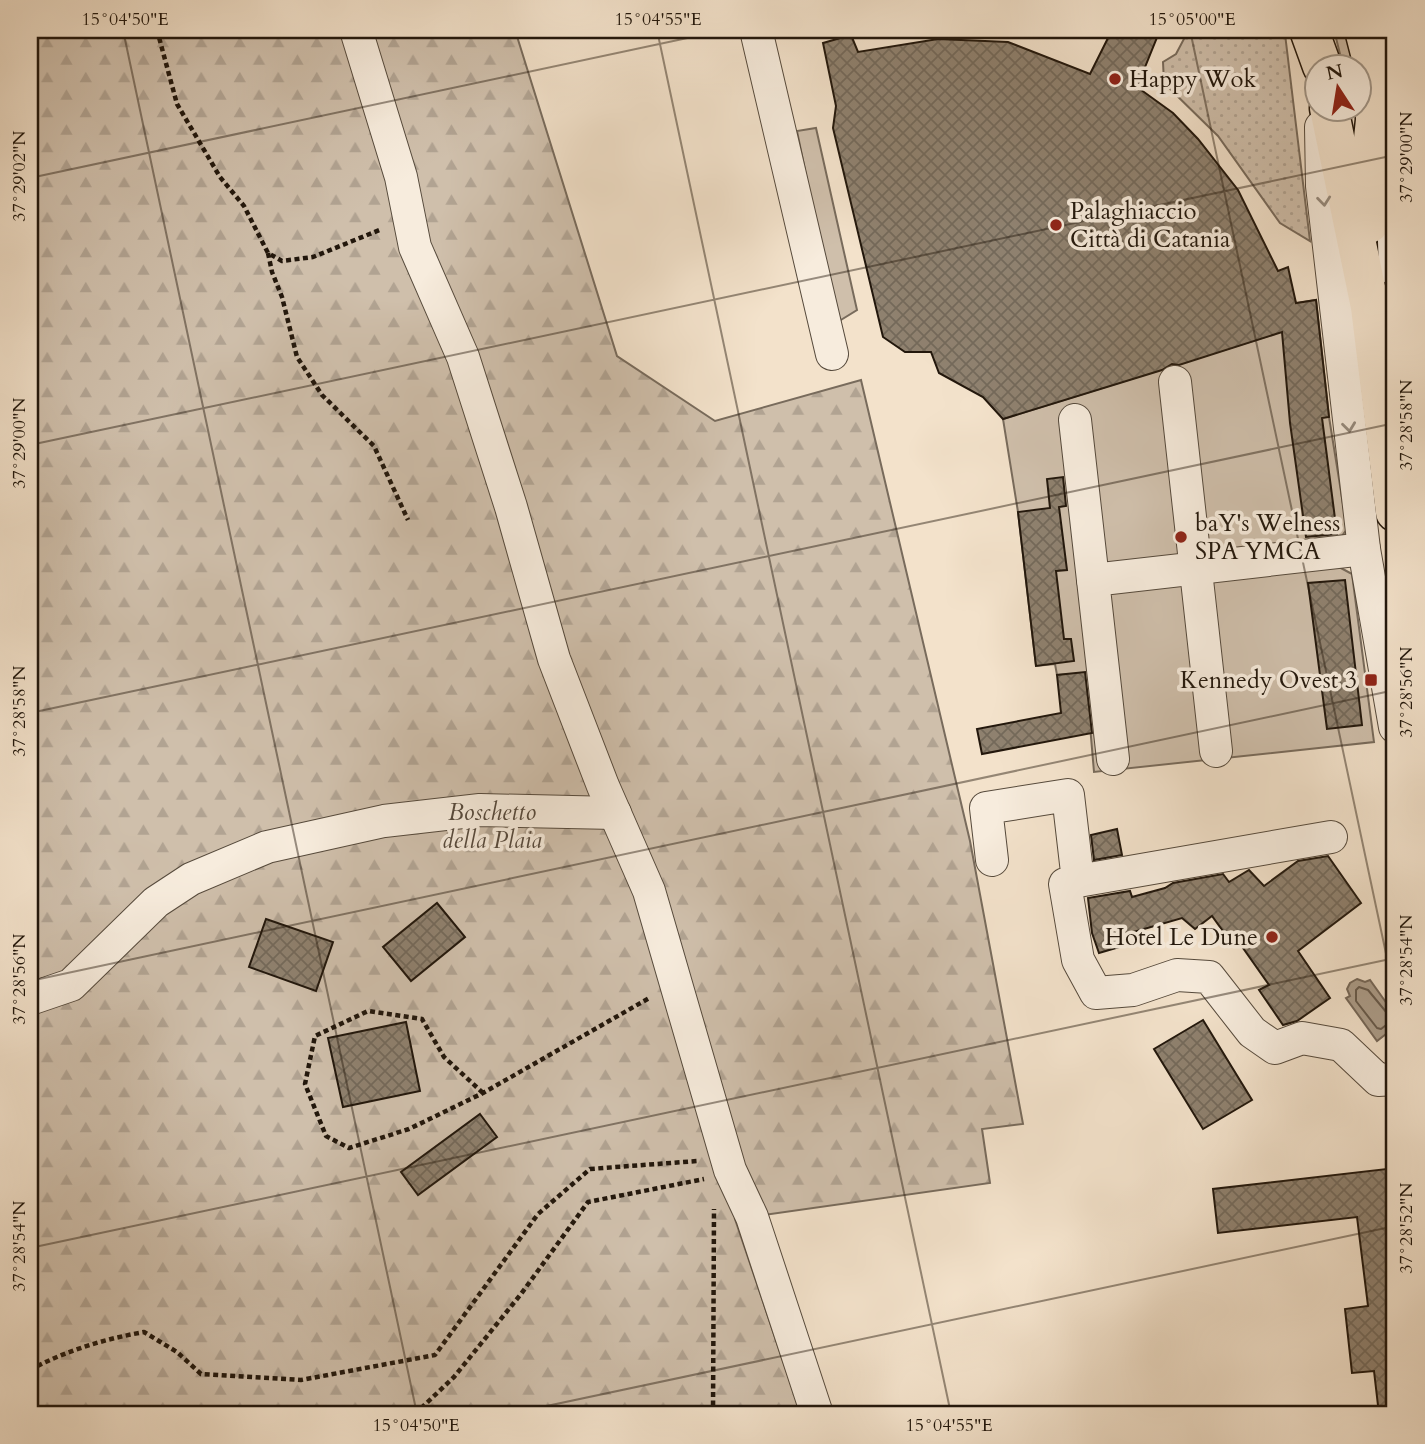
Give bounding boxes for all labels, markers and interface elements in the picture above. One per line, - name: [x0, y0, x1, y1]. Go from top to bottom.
- text: 15°04'50"E: [81, 7, 169, 32]
- text: 15°04'55"E: [614, 7, 702, 32]
- text: 15°05'00"E: [1148, 7, 1236, 32]
- north arrow: [1302, 52, 1372, 122]
- text: N: [1324, 58, 1346, 87]
- place label: Happy Wok: [1129, 63, 1257, 96]
- marker: Happy Wok: [1107, 71, 1123, 87]
- text: 37°29'00"N: [1394, 111, 1419, 203]
- text: 37°29'02"N: [7, 130, 32, 222]
- place label: Palaghiaccio Città di Catania: [1070, 195, 1231, 256]
- one-way arrow: [1316, 195, 1331, 207]
- marker: Palaghiaccio Città di Catania: [1048, 217, 1064, 233]
- text: 37°28'58"N: [1394, 379, 1419, 471]
- text: 37°29'00"N: [7, 397, 32, 489]
- one-way arrow: [1342, 421, 1357, 433]
- place label: baY's Welness SPA YMCA: [1195, 507, 1340, 568]
- marker: baY's Welness SPA YMCA: [1173, 529, 1189, 545]
- text: 37°28'56"N: [1394, 646, 1419, 738]
- place label: Kennedy Ovest 3: [1180, 664, 1357, 697]
- text: 37°28'58"N: [7, 665, 32, 757]
- marker: Kennedy Ovest 3: [1363, 672, 1379, 688]
- park label: Boschetto della Plaia: [442, 796, 542, 857]
- text: 37°28'54"N: [1394, 914, 1419, 1006]
- place label: Hotel Le Dune: [1105, 921, 1258, 954]
- marker: Hotel Le Dune: [1264, 929, 1280, 945]
- text: 37°28'56"N: [7, 933, 32, 1025]
- text: 37°28'52"N: [1394, 1182, 1419, 1274]
- text: 37°28'54"N: [7, 1200, 32, 1292]
- text: 15°04'50"E: [372, 1413, 460, 1438]
- text: 15°04'55"E: [905, 1413, 993, 1438]

